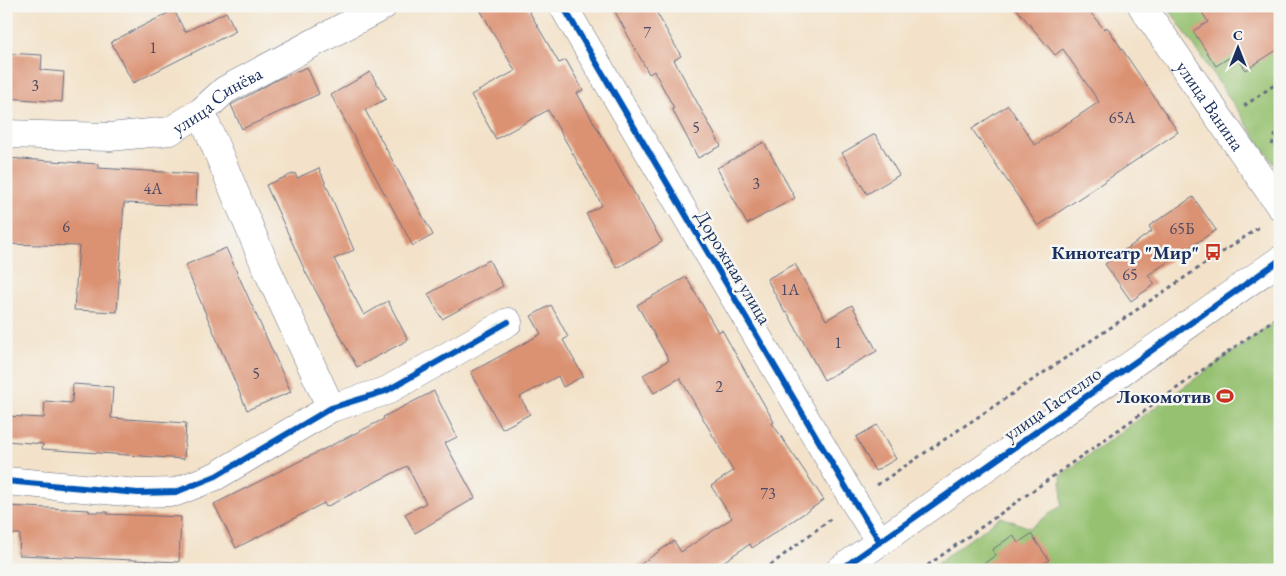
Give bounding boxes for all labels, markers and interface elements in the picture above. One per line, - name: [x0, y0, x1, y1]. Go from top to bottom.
- house number: 7: [643, 22, 651, 43]
- north arrow: [1214, 22, 1264, 72]
- text: С: [1233, 26, 1243, 44]
- house number: 1: [149, 37, 157, 58]
- street label: улица Ванина: [1170, 56, 1250, 156]
- street label: улица Синёва: [167, 60, 267, 140]
- house number: 3: [31, 75, 39, 96]
- house number: 65А: [1109, 107, 1136, 128]
- house number: 5: [692, 117, 700, 138]
- house number: 3: [752, 173, 760, 194]
- house number: 4А: [144, 178, 163, 199]
- street label: Дорожная улица: [690, 206, 778, 329]
- house number: 6: [62, 216, 70, 237]
- house number: 65Б: [1170, 218, 1194, 239]
- place label: Кинотеатр "Мир": [1052, 240, 1199, 265]
- bus stop icon: Кинотеатр "Мир": [1203, 242, 1223, 262]
- house number: 65: [1122, 264, 1138, 285]
- house number: 1А: [781, 279, 800, 300]
- house number: 1: [834, 332, 842, 353]
- street label: улица Гастелло: [998, 360, 1106, 446]
- house number: 5: [252, 363, 260, 384]
- house number: 2: [715, 376, 723, 397]
- place label: Локомотив: [1116, 384, 1211, 409]
- sports icon: Локомотив: [1215, 386, 1235, 406]
- house number: 73: [760, 483, 776, 504]

